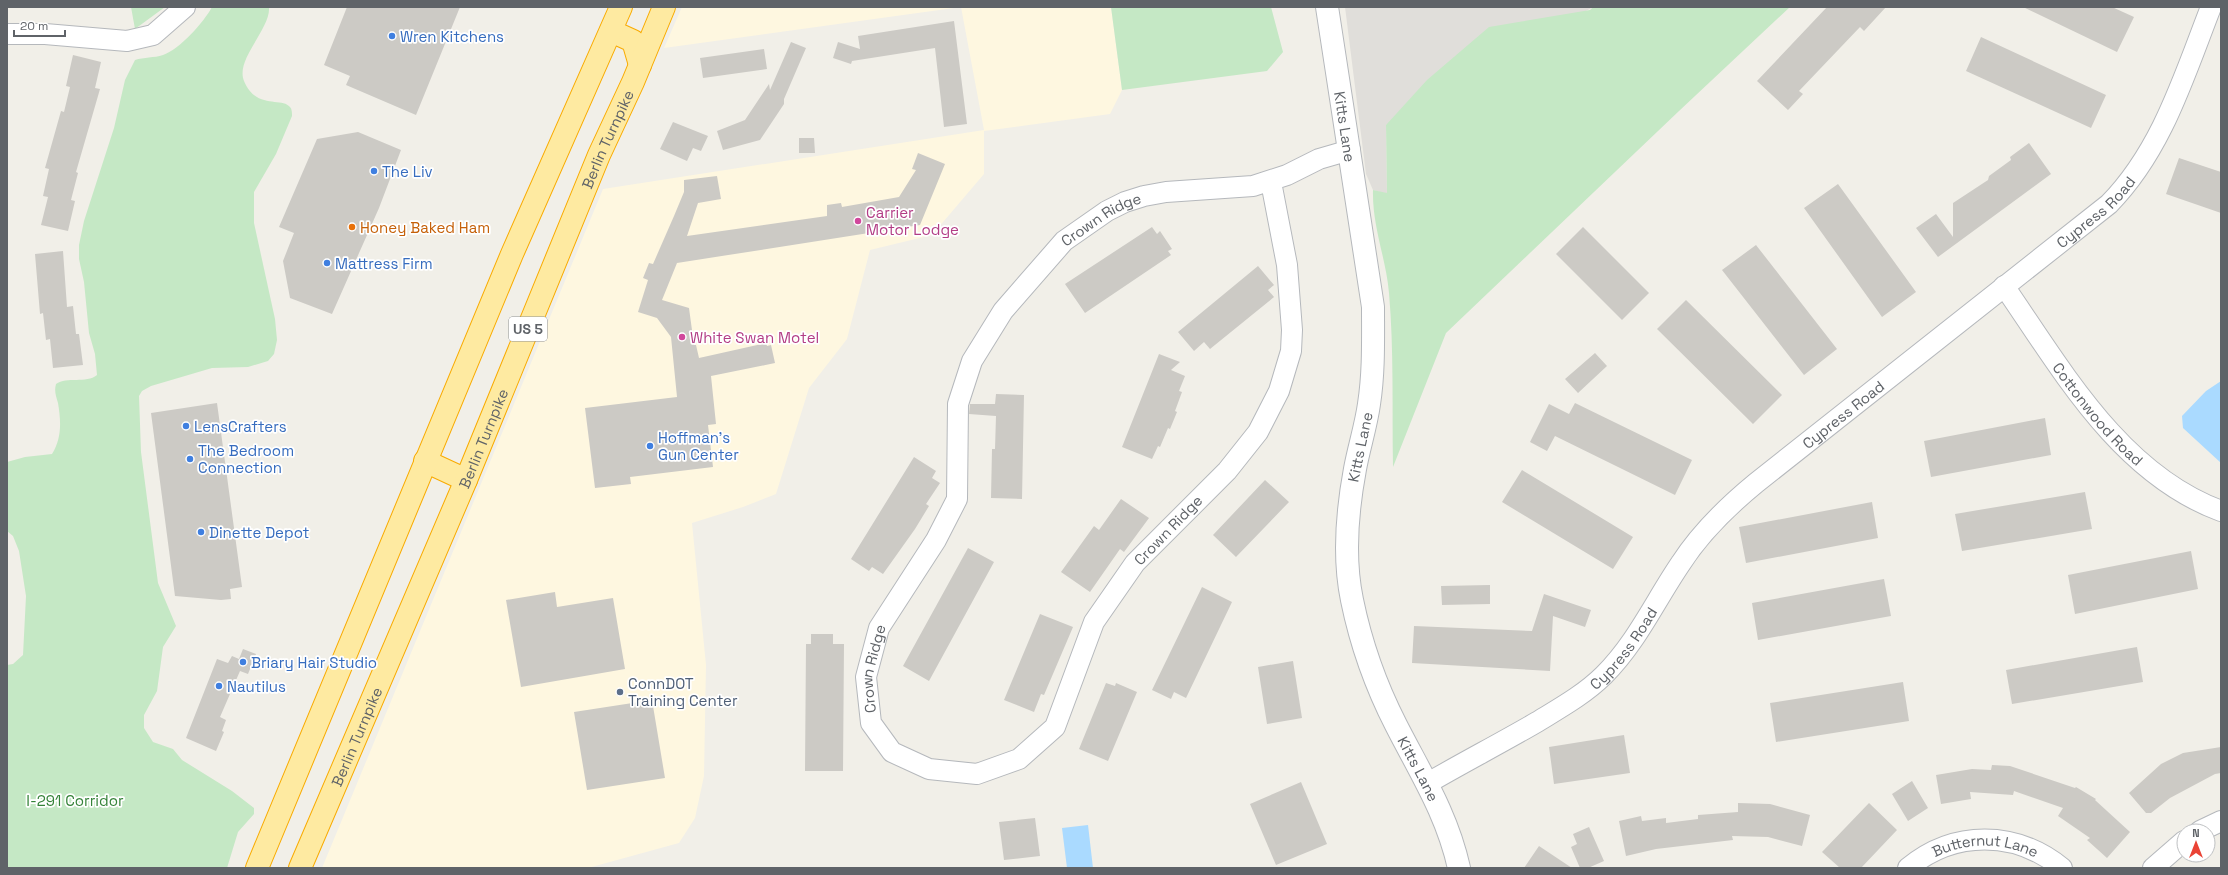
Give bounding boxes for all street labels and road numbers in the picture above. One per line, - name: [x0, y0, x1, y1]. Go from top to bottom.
- street label: Berlin Turnpike: [577, 87, 638, 191]
- street label: Kitts Lane: [1331, 90, 1360, 163]
- street label: Cypress Road: [2052, 172, 2139, 252]
- street label: Crown Ridge: [1057, 188, 1143, 250]
- road number: US 5: [509, 317, 547, 341]
- street label: Cottonwood Road: [2049, 358, 2147, 469]
- street label: Cypress Road: [1798, 376, 1888, 453]
- street label: Berlin Turnpike: [454, 386, 512, 491]
- street label: Kitts Lane: [1343, 410, 1377, 484]
- street label: Crown Ridge: [1130, 491, 1206, 569]
- street label: Cypress Road: [1586, 604, 1661, 693]
- street label: Crown Ridge: [857, 622, 889, 714]
- street label: Berlin Turnpike: [327, 684, 386, 789]
- street label: Kitts Lane: [1394, 733, 1444, 804]
- street label: Butternut Lane: [1929, 830, 2042, 861]

